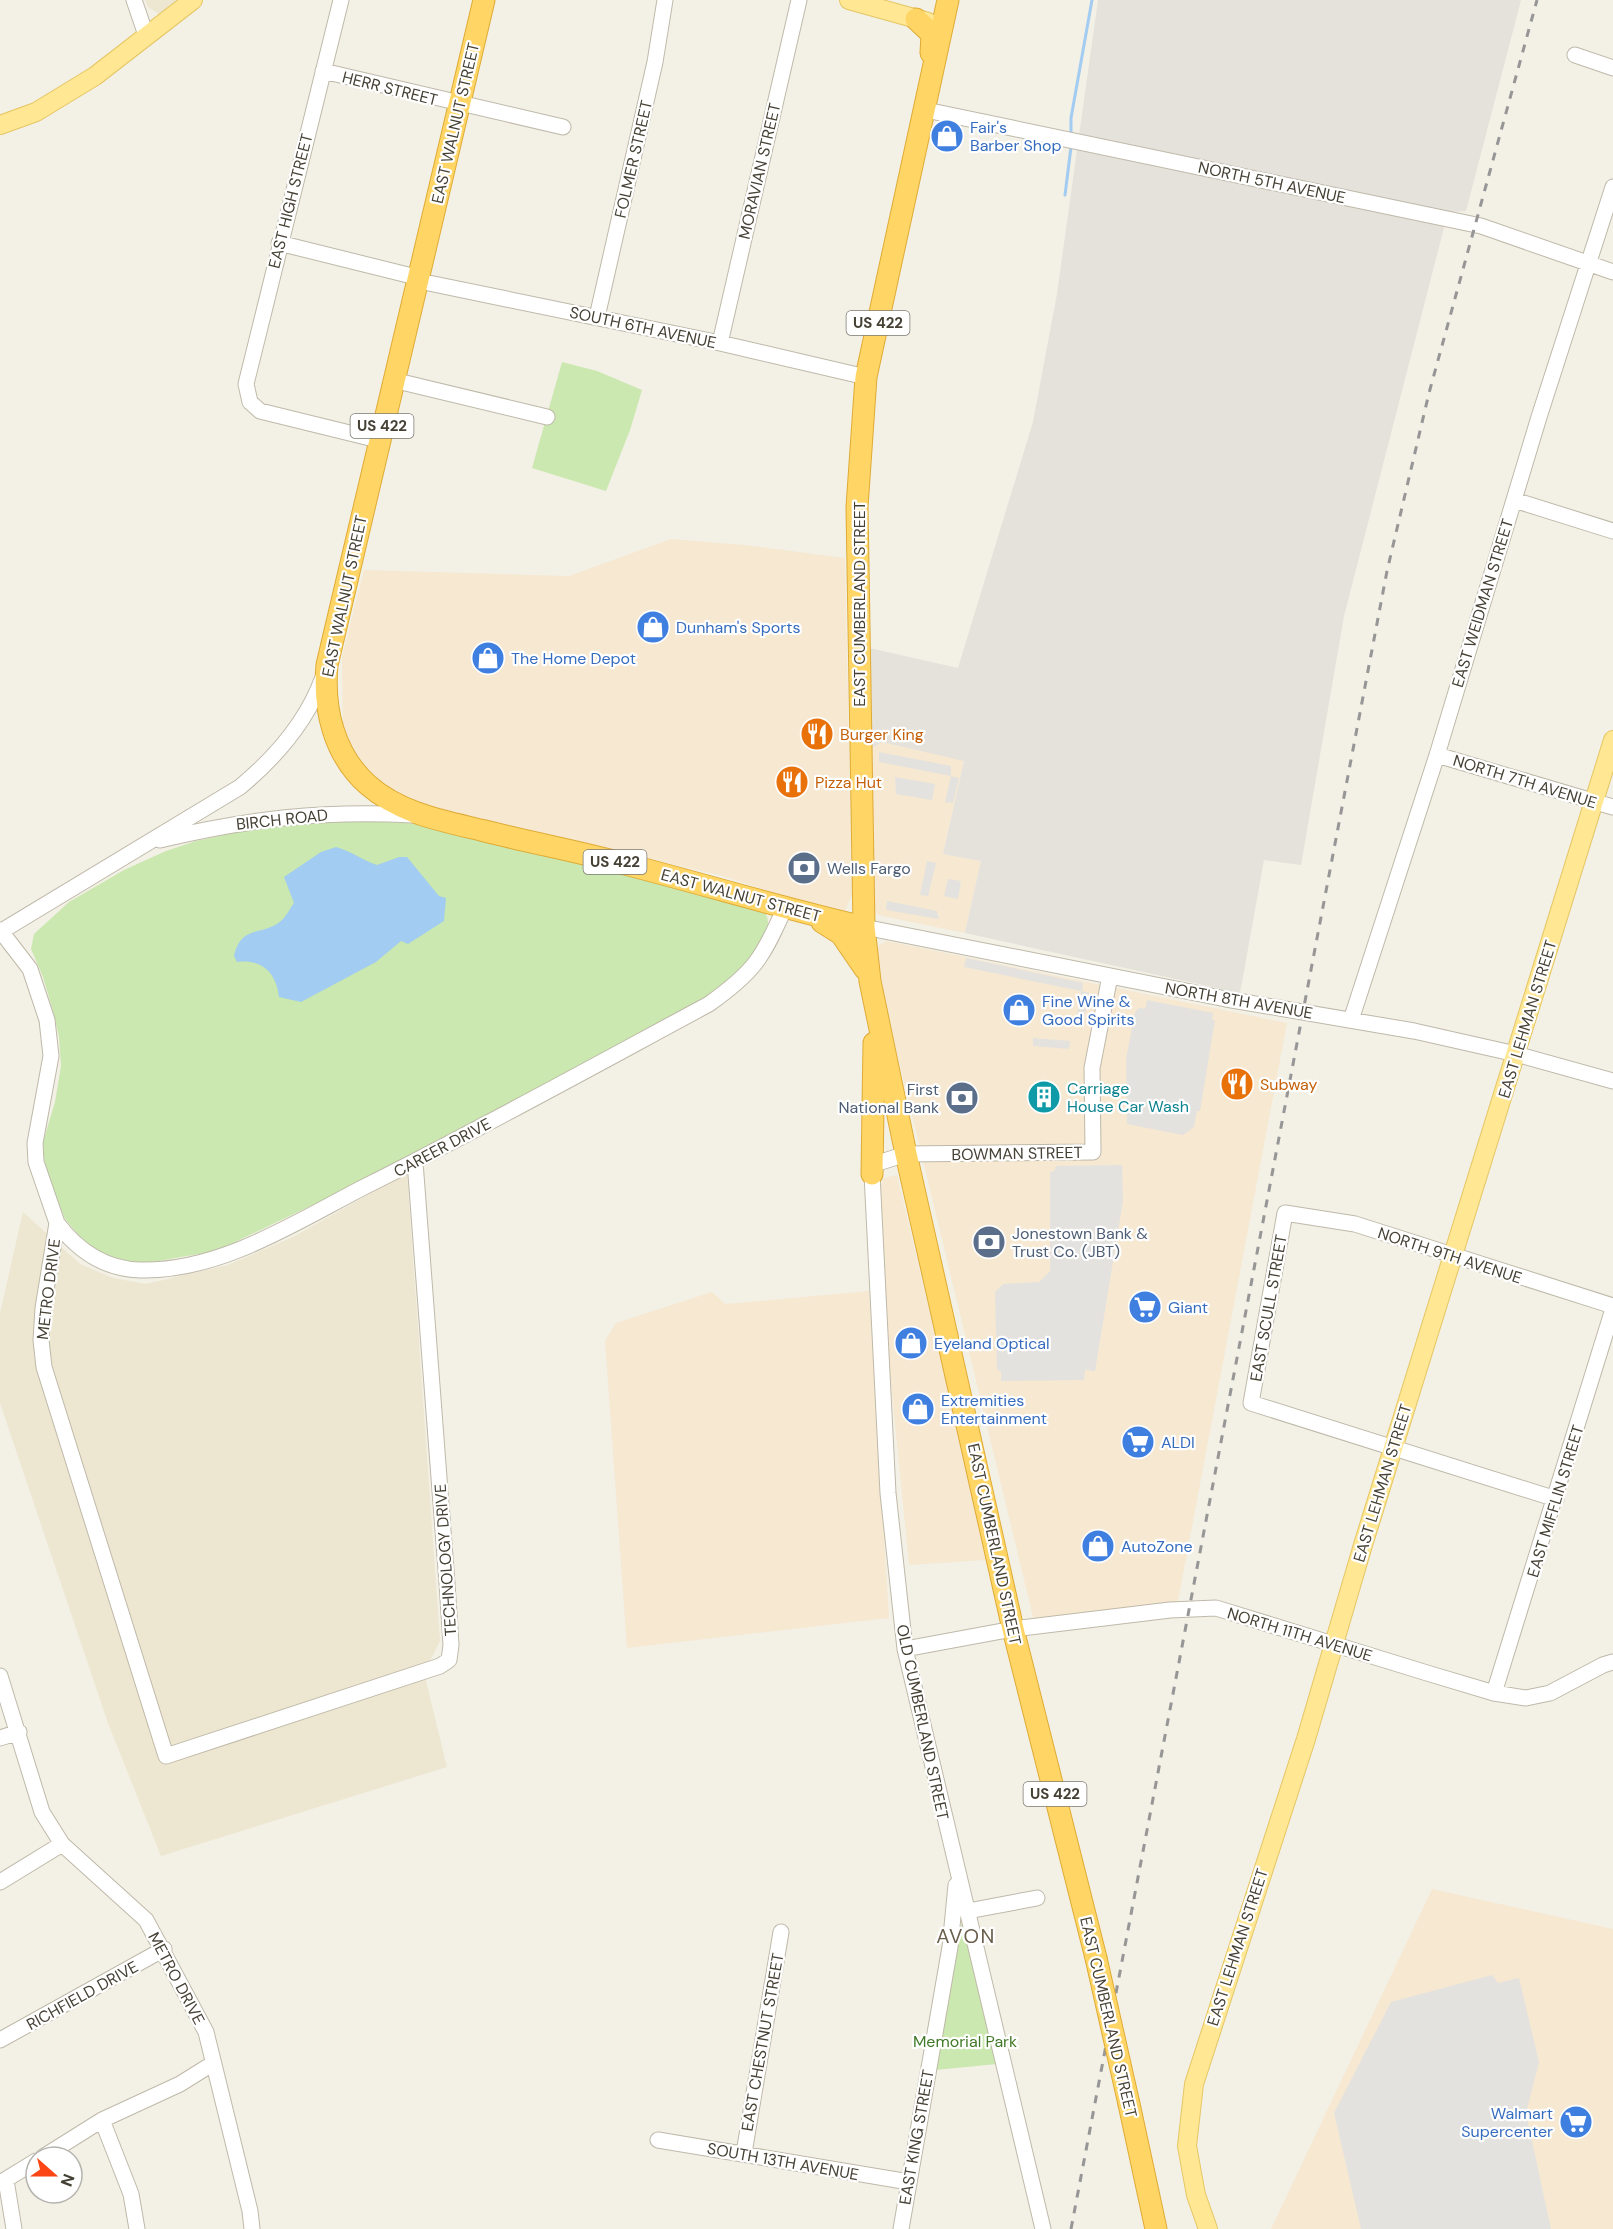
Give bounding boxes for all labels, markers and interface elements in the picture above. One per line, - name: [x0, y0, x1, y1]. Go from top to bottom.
- street label: EAST WALNUT STREET: [427, 41, 484, 206]
- street label: HERR STREET: [340, 66, 440, 111]
- street label: FOLMER STREET: [610, 98, 657, 220]
- street label: MORAVIAN STREET: [734, 101, 785, 241]
- place label: Fair's Barber Shop: [970, 117, 1062, 156]
- shop icon: Fair's Barber Shop: [929, 118, 965, 154]
- street label: EAST HIGH STREET: [264, 131, 317, 271]
- street label: NORTH 5TH AVENUE: [1196, 157, 1347, 208]
- street label: SOUTH 6TH AVENUE: [568, 302, 718, 353]
- road number: US 422: [846, 311, 910, 335]
- road number: US 422: [350, 414, 413, 438]
- street label: EAST CUMBERLAND STREET: [849, 501, 870, 707]
- street label: EAST WALNUT STREET: [317, 513, 372, 679]
- street label: EAST WEIDMAN STREET: [1447, 516, 1518, 690]
- shop icon: Dunham's Sports: [635, 609, 671, 645]
- place label: Dunham's Sports: [676, 617, 801, 638]
- shop icon: The Home Depot: [470, 640, 506, 676]
- place label: The Home Depot: [511, 648, 636, 669]
- restaurant icon: Burger King: [799, 716, 835, 752]
- place label: Burger King: [840, 724, 924, 745]
- street label: NORTH 7TH AVENUE: [1450, 750, 1599, 813]
- restaurant icon: Pizza Hut: [774, 764, 810, 800]
- place label: Pizza Hut: [815, 772, 882, 793]
- street label: BIRCH ROAD: [235, 804, 329, 835]
- road number: US 422: [584, 850, 646, 874]
- bank icon: Wells Fargo: [786, 850, 822, 886]
- place label: Wells Fargo: [827, 858, 911, 879]
- street label: EAST WALNUT STREET: [659, 864, 823, 927]
- street label: EAST LEHMAN STREET: [1493, 938, 1562, 1101]
- street label: NORTH 8TH AVENUE: [1163, 977, 1314, 1024]
- place label: Fine Wine & Good Spirits: [1042, 991, 1135, 1030]
- shop icon: Fine Wine & Good Spirits: [1001, 992, 1037, 1028]
- restaurant icon: Subway: [1219, 1066, 1255, 1102]
- place label: Subway: [1260, 1074, 1318, 1095]
- place label: Carriage House Car Wash: [1067, 1078, 1189, 1117]
- place label: First National Bank: [839, 1079, 939, 1118]
- building icon: Carriage House Car Wash: [1026, 1079, 1062, 1115]
- bank icon: First National Bank: [944, 1080, 980, 1116]
- street label: CAREER DRIVE: [390, 1113, 494, 1182]
- street label: BOWMAN STREET: [951, 1142, 1083, 1165]
- street label: NORTH 9TH AVENUE: [1375, 1222, 1524, 1289]
- place label: Jonestown Bank & Trust Co. (JBT): [1012, 1223, 1148, 1262]
- bank icon: Jonestown Bank & Trust Co. (JBT): [971, 1224, 1007, 1260]
- street label: EAST SCULL STREET: [1245, 1233, 1292, 1383]
- street label: METRO DRIVE: [32, 1237, 65, 1341]
- supermarket icon: Giant: [1127, 1289, 1163, 1325]
- place label: Giant: [1168, 1297, 1208, 1318]
- shop icon: Eyeland Optical: [893, 1325, 929, 1361]
- place label: Eyeland Optical: [934, 1333, 1050, 1354]
- place label: Extremities Entertainment: [941, 1390, 1047, 1429]
- shop icon: Extremities Entertainment: [900, 1391, 936, 1427]
- street label: EAST LEHMAN STREET: [1348, 1402, 1417, 1565]
- street label: EAST MIFFLIN STREET: [1522, 1422, 1589, 1580]
- supermarket icon: ALDI: [1120, 1424, 1156, 1460]
- place label: ALDI: [1161, 1432, 1195, 1453]
- street label: EAST CUMBERLAND STREET: [963, 1441, 1026, 1647]
- street label: TECHNOLOGY DRIVE: [430, 1483, 461, 1637]
- shop icon: AutoZone: [1080, 1528, 1116, 1564]
- place label: AutoZone: [1121, 1536, 1193, 1557]
- street label: NORTH 11TH AVENUE: [1225, 1602, 1375, 1667]
- street label: OLD CUMBERLAND STREET: [891, 1622, 954, 1822]
- road number: US 422: [1024, 1782, 1086, 1806]
- street label: EAST LEHMAN STREET: [1202, 1866, 1273, 2028]
- street label: EAST CUMBERLAND STREET: [1075, 1915, 1142, 2120]
- district label: AVON: [936, 1923, 996, 1949]
- street label: METRO DRIVE: [143, 1928, 210, 2028]
- street label: EAST CHESTNUT STREET: [736, 1951, 789, 2133]
- street label: RICHFIELD DRIVE: [23, 1956, 142, 2035]
- park label: Memorial Park: [913, 2031, 1017, 2052]
- street label: EAST KING STREET: [894, 2068, 939, 2206]
- place label: Walmart Supercenter: [1461, 2103, 1553, 2142]
- supermarket icon: Walmart Supercenter: [1558, 2104, 1594, 2140]
- street label: SOUTH 13TH AVENUE: [705, 2138, 860, 2185]
- north arrow: [24, 2145, 84, 2205]
- text: N: [56, 2171, 79, 2189]

